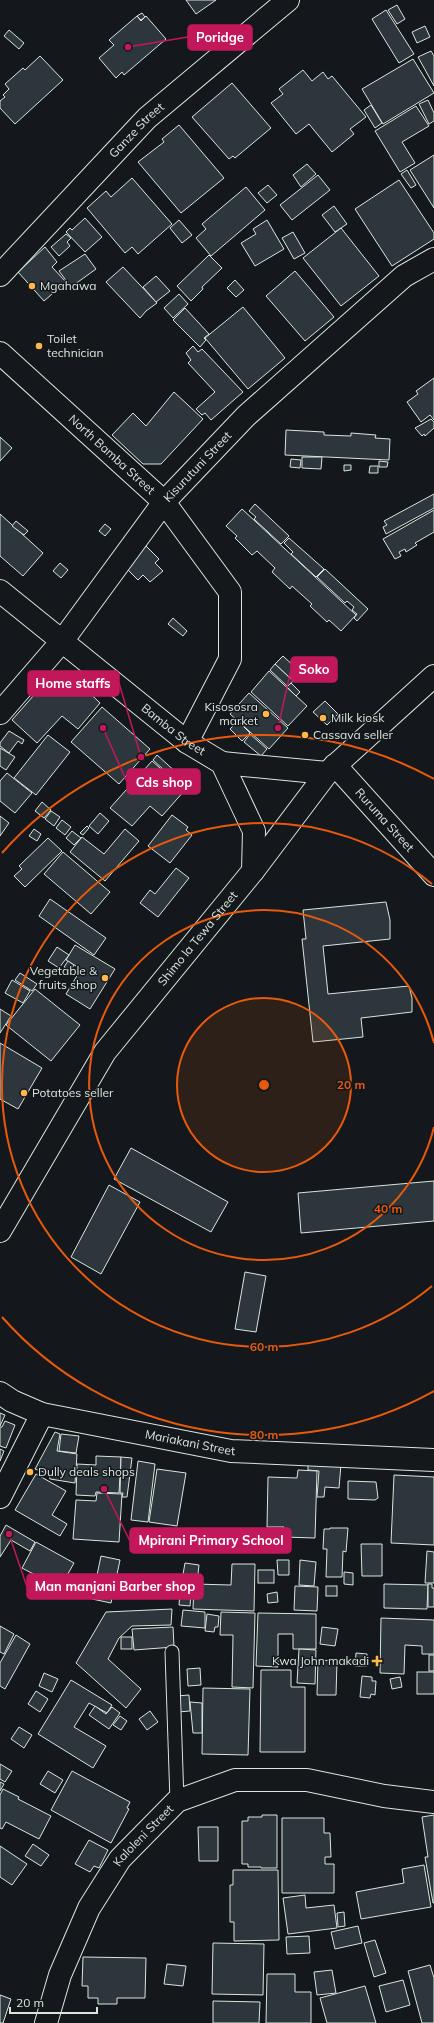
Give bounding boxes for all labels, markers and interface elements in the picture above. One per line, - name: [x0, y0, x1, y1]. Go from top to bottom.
- callout: Poridge: [188, 25, 252, 50]
- text: Poridge: [196, 29, 244, 45]
- street label: Ganze Street: [106, 99, 167, 161]
- place label: Mgahawa: [40, 278, 96, 293]
- marker: Mgahawa: [27, 281, 37, 291]
- place label: Toilet technician: [47, 331, 104, 360]
- marker: Toilet technician: [34, 341, 44, 351]
- street label: North Bamba Street: [66, 411, 158, 497]
- street label: Kisurutuni Street: [160, 428, 234, 505]
- callout: Soko: [291, 657, 337, 682]
- text: Soko: [299, 661, 330, 677]
- callout: Home staffs: [28, 671, 119, 696]
- text: Home staffs: [35, 675, 111, 691]
- place label: Kisososra market: [204, 699, 258, 728]
- street label: Bamba Street: [138, 700, 208, 758]
- marker: Kisososra market: [261, 709, 271, 719]
- place label: Milk kiosk: [331, 710, 385, 725]
- marker: Milk kiosk: [318, 713, 328, 723]
- place label: Cassava seller: [313, 727, 394, 742]
- marker: Cassava seller: [300, 730, 310, 740]
- callout: Cds shop: [127, 769, 200, 794]
- text: Cds shop: [136, 774, 192, 790]
- street label: Ruruma Street: [352, 785, 417, 855]
- street label: Shimo la Tewa Street: [154, 888, 240, 989]
- place label: Vegetable & fruits shop: [30, 963, 98, 992]
- marker: Vegetable & fruits shop: [100, 973, 110, 983]
- text: 20 m: [337, 1077, 365, 1092]
- centre of rings: [257, 1078, 271, 1092]
- place label: Potatoes seller: [32, 1085, 114, 1100]
- marker: Potatoes seller: [19, 1088, 29, 1098]
- text: 40 m: [374, 1201, 402, 1216]
- text: 60 m: [250, 1339, 278, 1354]
- street label: Mariakani Street: [144, 1426, 235, 1458]
- text: 80 m: [250, 1427, 278, 1442]
- place label: Dully deals shops: [38, 1464, 135, 1479]
- marker: Dully deals shops: [25, 1467, 35, 1477]
- callout: Mpirani Primary School: [130, 1528, 291, 1553]
- text: Mpirani Primary School: [138, 1532, 284, 1549]
- callout: Man manjani Barber shop: [27, 1574, 203, 1599]
- text: Man manjani Barber shop: [35, 1578, 195, 1594]
- place label: Kwa John makadi: [272, 1653, 369, 1668]
- marker: Kwa John makadi: [372, 1656, 382, 1666]
- street label: Kaloleni Street: [109, 1801, 176, 1869]
- scale bar: [10, 1989, 97, 2015]
- text: 20 m: [16, 1995, 44, 2010]

